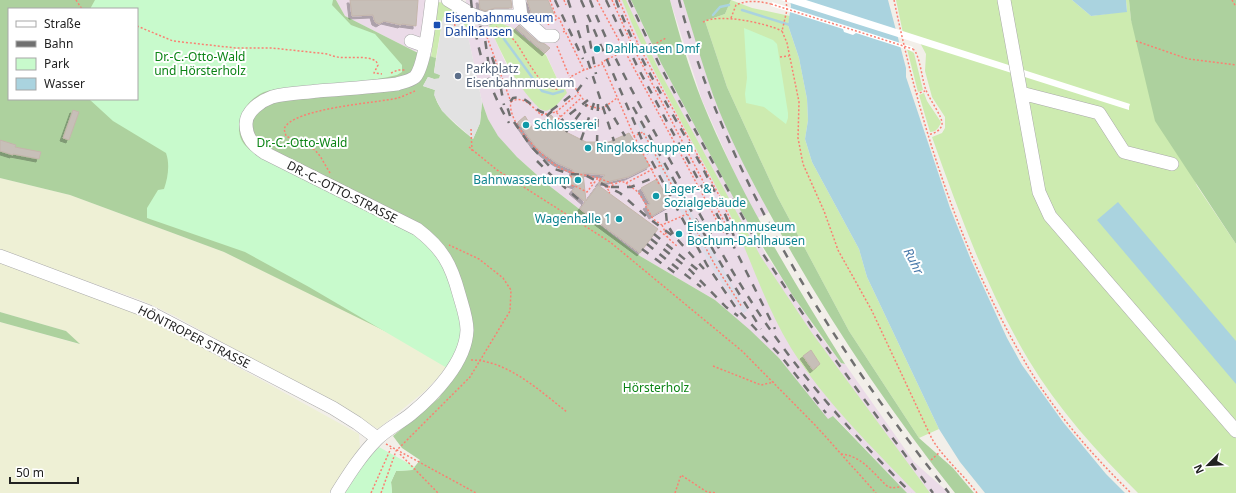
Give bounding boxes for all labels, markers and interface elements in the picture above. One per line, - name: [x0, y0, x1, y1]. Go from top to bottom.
- legend: [8, 8, 138, 100]
- place label: Eisenbahnmuseum Dahlhausen: [445, 9, 553, 40]
- text: Straße: [44, 15, 81, 32]
- marker: Eisenbahnmuseum Dahlhausen: [432, 20, 442, 30]
- text: Bahn: [44, 35, 73, 52]
- place label: Dahlhausen Dmf: [605, 40, 701, 57]
- marker: Dahlhausen Dmf: [592, 44, 602, 54]
- park label: Dr.-C.-Otto-Wald und Hörsterholz: [154, 48, 246, 79]
- text: Park: [44, 55, 70, 72]
- place label: Parkplatz Eisenbahnmuseum: [466, 60, 574, 91]
- marker: Parkplatz Eisenbahnmuseum: [453, 71, 463, 81]
- text: Wasser: [44, 75, 85, 92]
- place label: Schlosserei: [534, 116, 597, 133]
- marker: Schlosserei: [521, 120, 531, 130]
- park label: Dr.-C.-Otto-Wald: [257, 134, 347, 151]
- place label: Ringlokschuppen: [596, 139, 693, 156]
- marker: Ringlokschuppen: [583, 143, 593, 153]
- street label: DR.-C.-OTTO-STRASSE: [284, 156, 400, 227]
- place label: Bahnwasserturm: [473, 171, 570, 188]
- marker: Bahnwasserturm: [573, 175, 583, 185]
- place label: Lager- & Sozialgebäude: [664, 180, 746, 211]
- marker: Lager- & Sozialgebäude: [651, 191, 661, 201]
- place label: Wagenhalle 1: [535, 210, 611, 227]
- marker: Wagenhalle 1: [614, 214, 624, 224]
- place label: Eisenbahnmuseum Bochum-Dahlhausen: [687, 218, 805, 249]
- marker: Eisenbahnmuseum Bochum-Dahlhausen: [674, 229, 684, 239]
- water label: Ruhr: [900, 245, 929, 278]
- street label: HÖNTROPER STRASSE: [135, 301, 253, 372]
- park label: Hörsterholz: [623, 379, 690, 396]
- north arrow: [1188, 445, 1228, 485]
- scale bar: [10, 459, 78, 485]
- text: N: [1190, 462, 1207, 476]
- text: 50 m: [16, 464, 44, 481]

